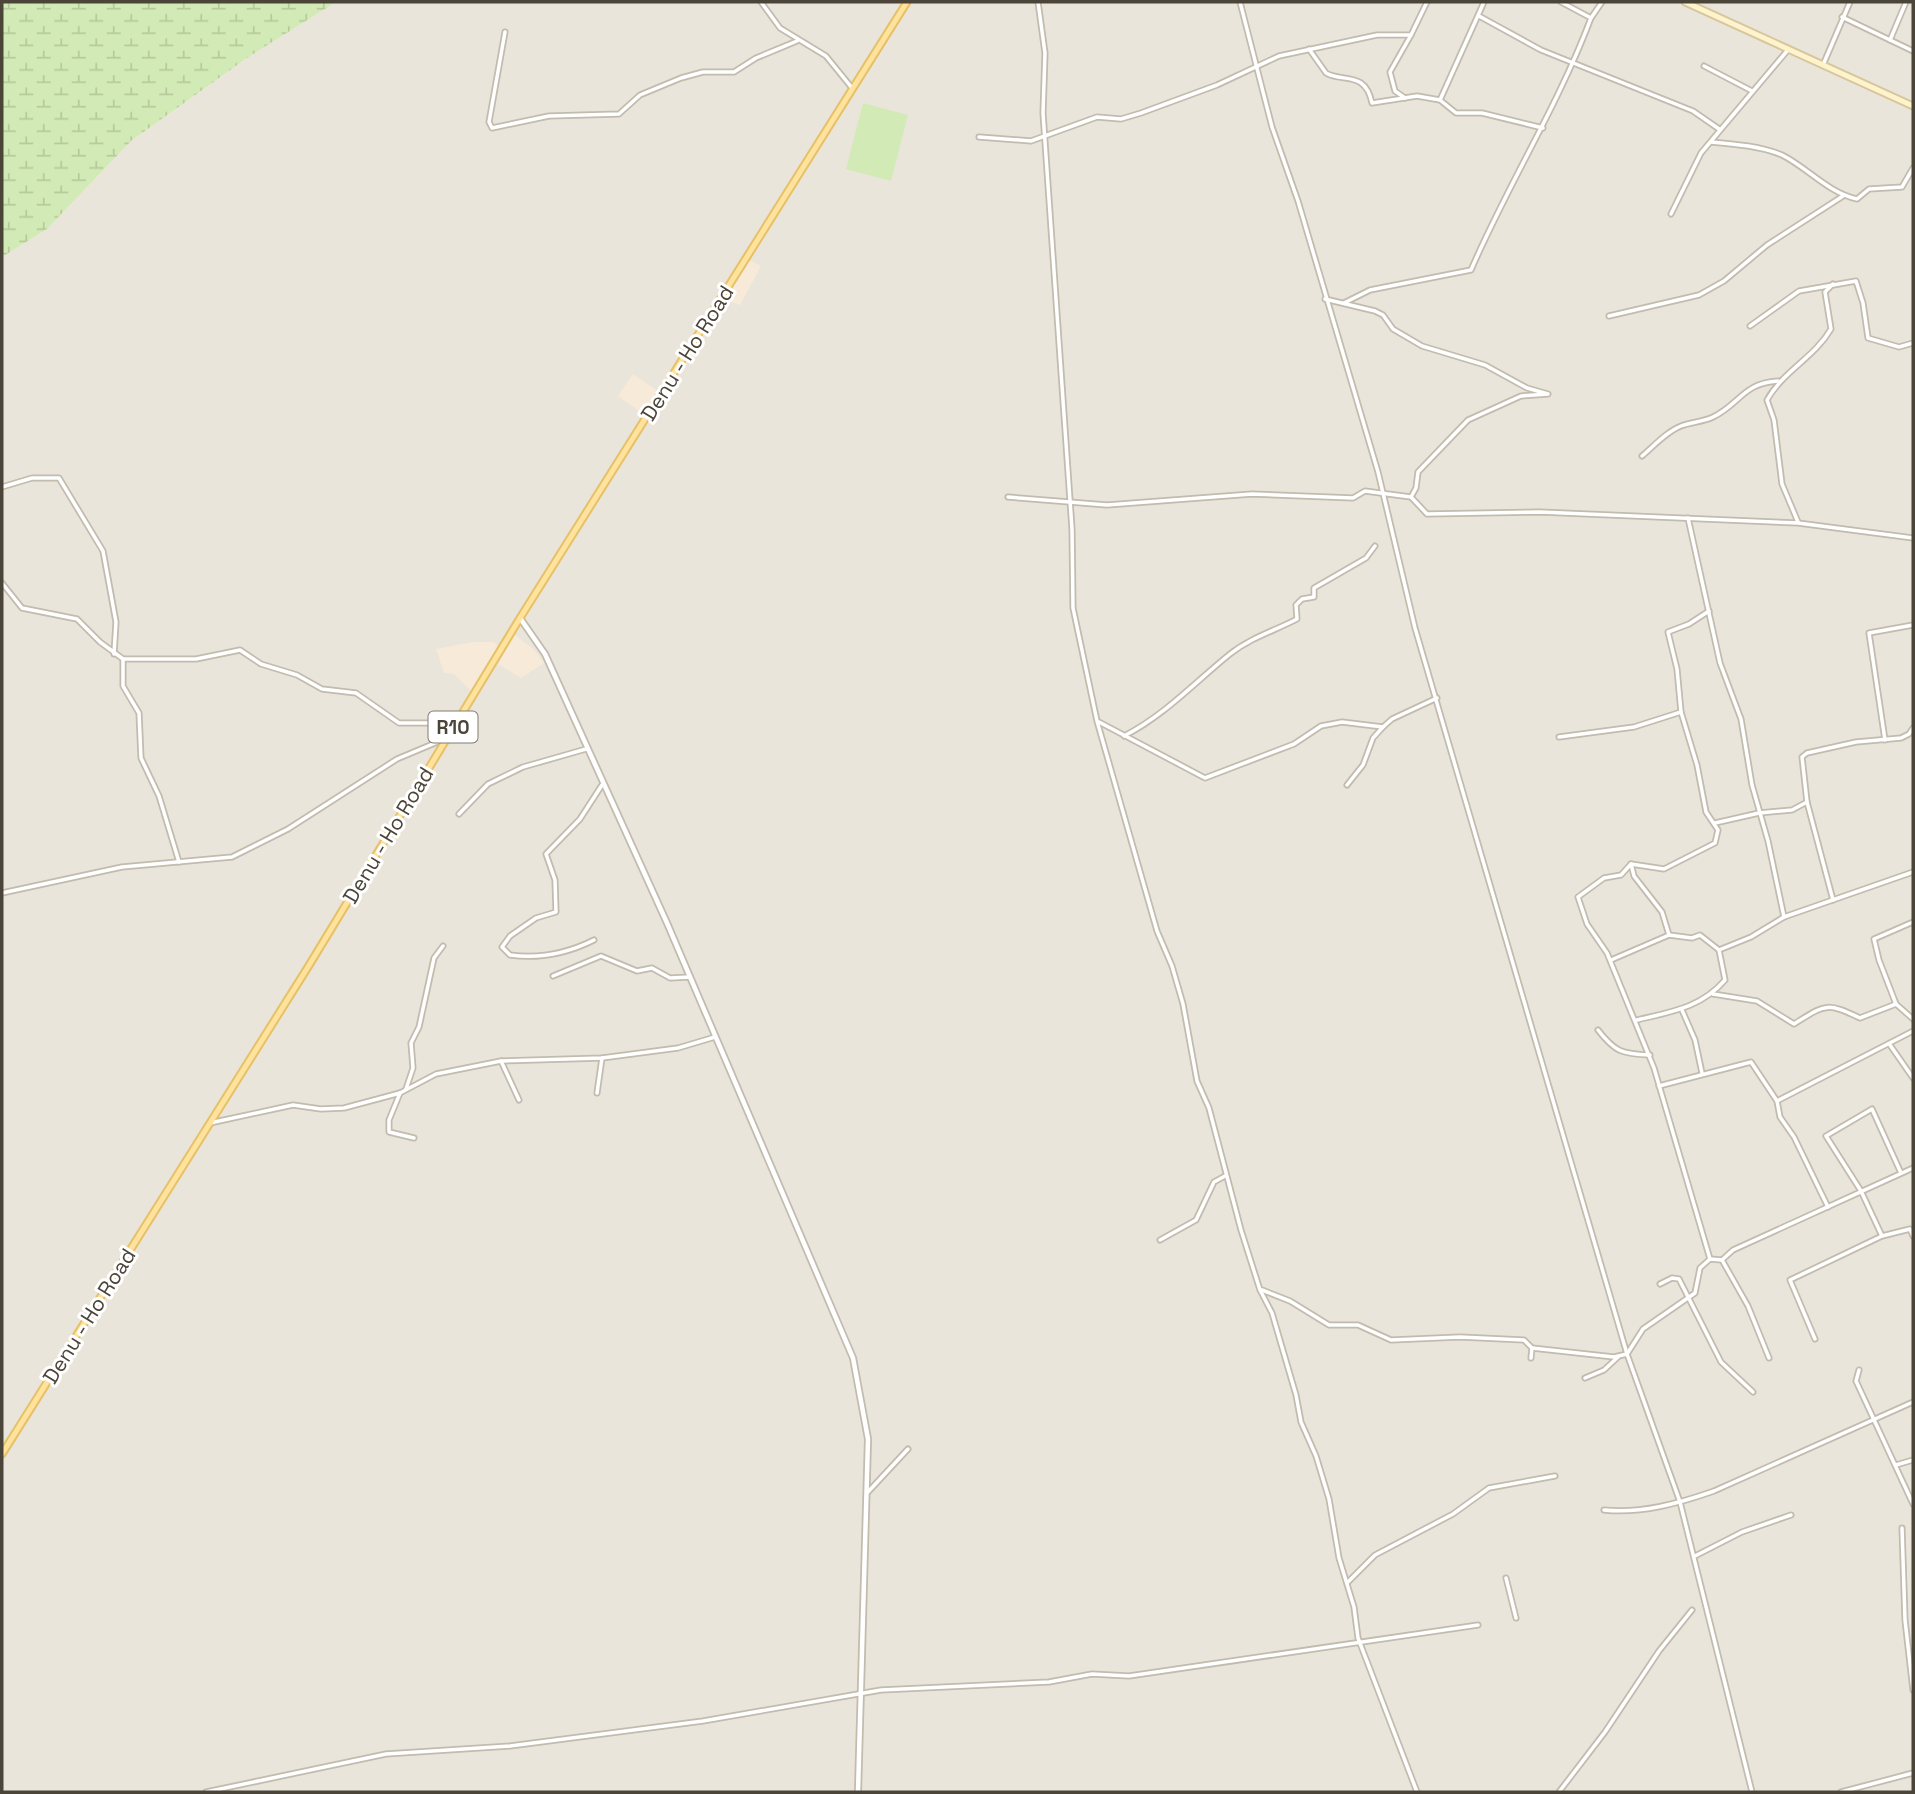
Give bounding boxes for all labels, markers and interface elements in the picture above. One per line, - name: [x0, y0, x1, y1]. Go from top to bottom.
- street label: Denu - Ho Road: [635, 280, 739, 426]
- road number: R10: [428, 712, 477, 742]
- street label: Denu - Ho Road: [337, 762, 439, 908]
- street label: Denu - Ho Road: [37, 1243, 141, 1389]

